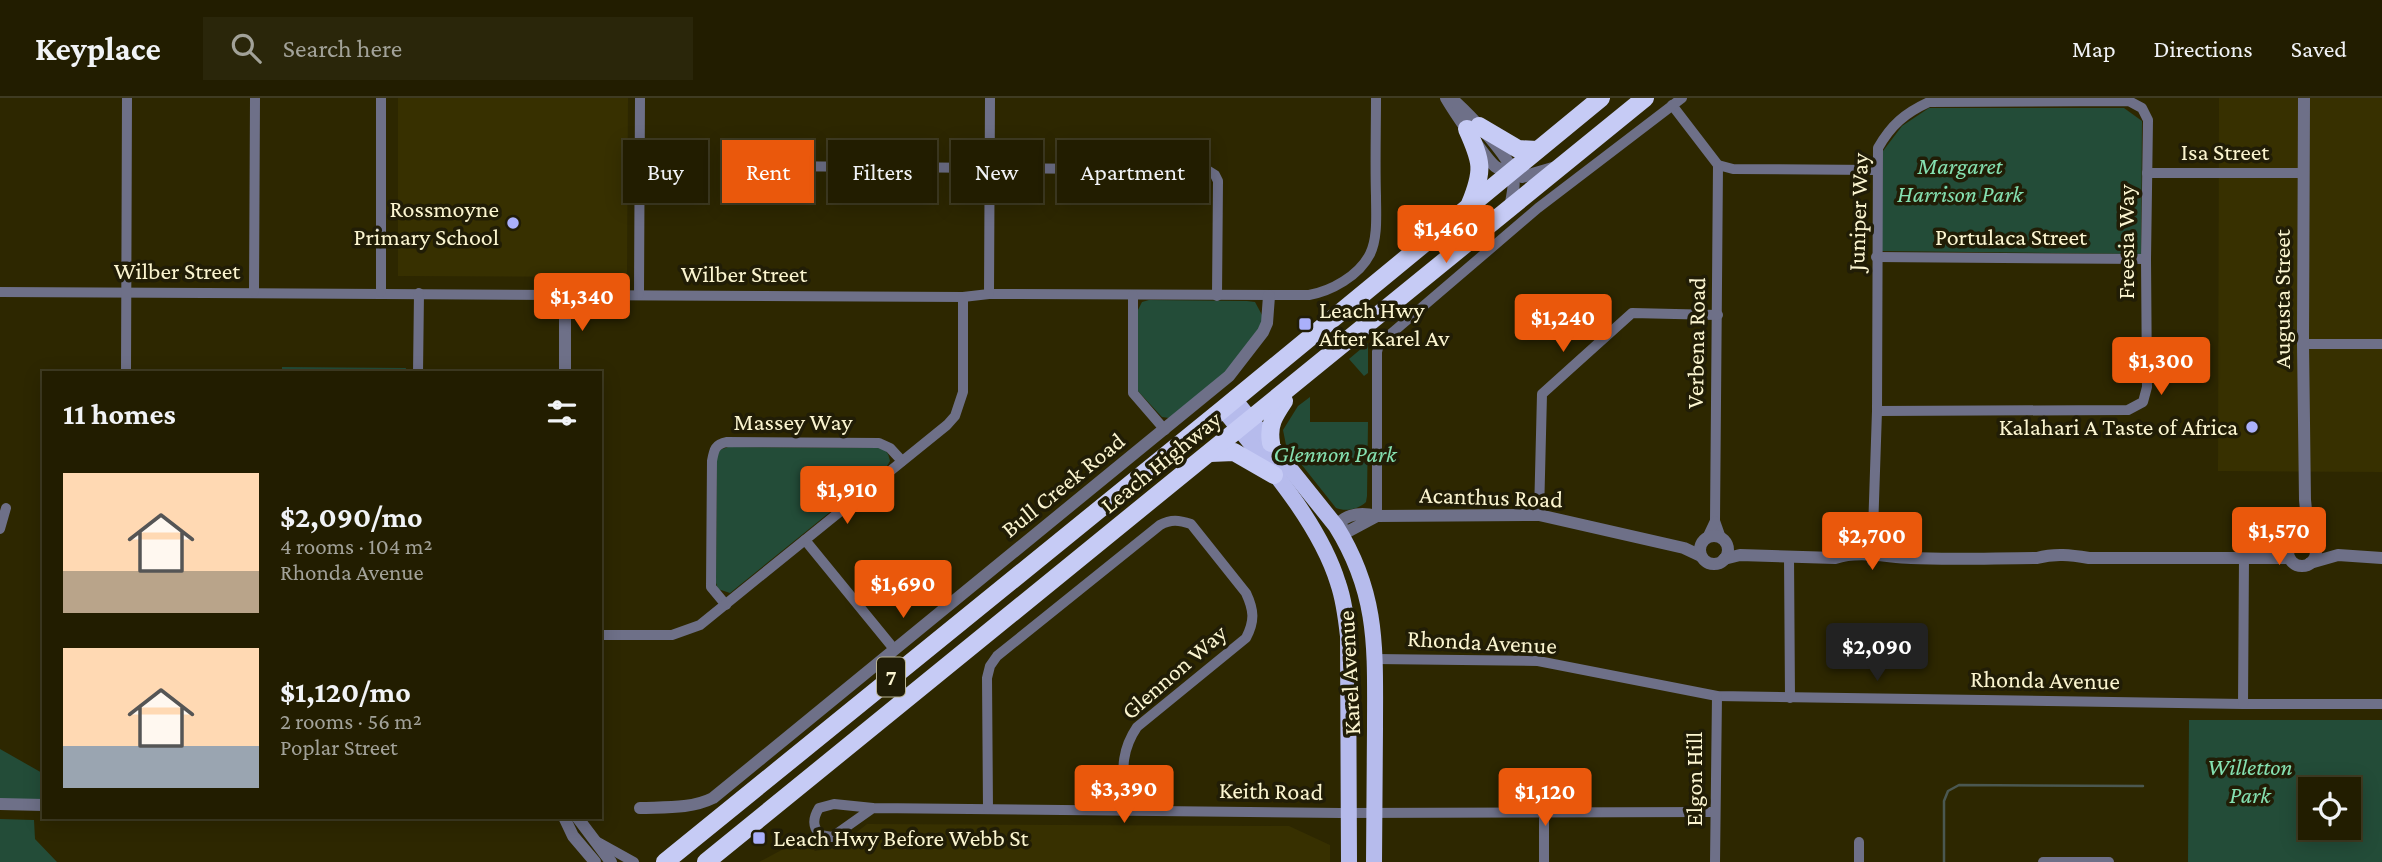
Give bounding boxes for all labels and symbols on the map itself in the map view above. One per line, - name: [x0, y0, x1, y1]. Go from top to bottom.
- street label: Isa Street: [2181, 138, 2270, 165]
- street label: Juniper Way: [1842, 151, 1873, 274]
- park label: Margaret Harrison Park: [1897, 152, 2025, 207]
- street label: Freesia Way: [2112, 184, 2139, 300]
- place label: Rossmoyne Primary School: [354, 195, 499, 250]
- pin: $1,460: [1389, 206, 1503, 265]
- marker: Rossmoyne Primary School: [505, 215, 521, 231]
- street label: Portulaca Street: [1935, 223, 2088, 250]
- street label: Augusta Street: [2268, 228, 2295, 369]
- street label: Wilber Street: [114, 257, 241, 284]
- street label: Wilber Street: [681, 260, 808, 287]
- pin: $1,340: [525, 274, 639, 333]
- street label: Verbena Road: [1681, 277, 1710, 409]
- pin: $1,240: [1506, 294, 1620, 354]
- place label: Leach Hwy After Karel Av: [1319, 296, 1450, 351]
- marker: Leach Hwy After Karel Av: [1297, 316, 1313, 332]
- pin: $1,300: [2104, 338, 2218, 397]
- street label: Leach Highway: [1095, 404, 1227, 518]
- street label: Massey Way: [734, 408, 853, 435]
- place label: Kalahari A Taste of Africa: [1999, 413, 2238, 440]
- marker: Kalahari A Taste of Africa: [2244, 419, 2260, 435]
- street label: Bull Creek Road: [996, 426, 1130, 543]
- park label: Glennon Park: [1274, 440, 1398, 467]
- pin: $1,910: [790, 466, 904, 526]
- street label: Acanthus Road: [1419, 481, 1564, 513]
- pin: $1,570: [2222, 508, 2336, 567]
- pin: $2,700: [1815, 512, 1929, 572]
- pin: $1,690: [846, 560, 960, 620]
- street label: Karel Avenue: [1332, 610, 1365, 736]
- street label: Glennon Way: [1116, 618, 1232, 724]
- street label: Rhonda Avenue: [1406, 624, 1558, 659]
- pin: $2,090: [1820, 624, 1934, 683]
- road number: 7: [877, 657, 905, 696]
- street label: Rhonda Avenue: [1970, 665, 2120, 694]
- street label: Elgon Hill: [1680, 732, 1707, 826]
- park label: Willetton Park: [2207, 753, 2293, 808]
- pin: $3,390: [1067, 766, 1181, 825]
- pin: $1,120: [1488, 768, 1602, 828]
- street label: Keith Road: [1219, 776, 1324, 805]
- place label: Leach Hwy Before Webb St: [773, 824, 1030, 851]
- marker: Leach Hwy Before Webb St: [751, 830, 767, 846]

